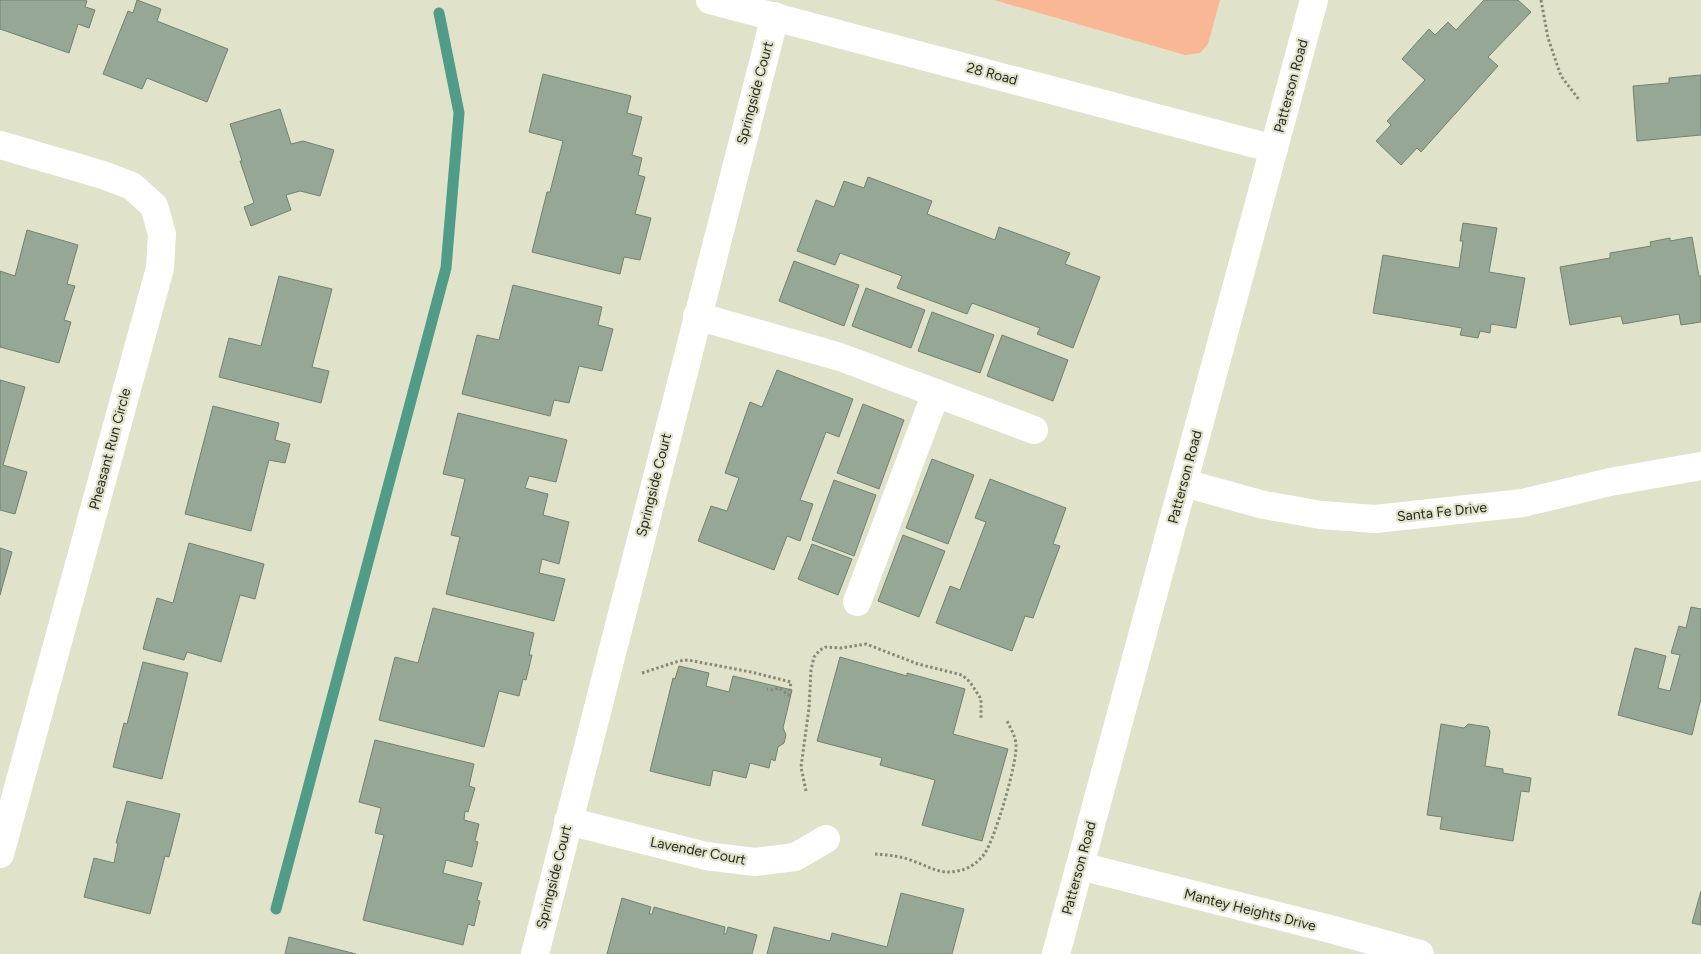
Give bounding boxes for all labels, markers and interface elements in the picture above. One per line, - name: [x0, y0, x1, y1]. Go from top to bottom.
- street label: Patterson Road: [1270, 37, 1312, 135]
- street label: Springside Court: [733, 40, 777, 146]
- street label: 28 Road: [965, 59, 1019, 89]
- street label: Pheasant Run Circle: [86, 386, 134, 512]
- street label: Patterson Road: [1164, 428, 1206, 526]
- street label: Springside Court: [633, 432, 675, 538]
- street label: Santa Fe Drive: [1396, 499, 1488, 525]
- street label: Patterson Road: [1058, 819, 1100, 917]
- street label: Springside Court: [533, 824, 575, 930]
- street label: Lavender Court: [649, 833, 747, 869]
- street label: Mantey Heights Drive: [1182, 885, 1318, 935]

